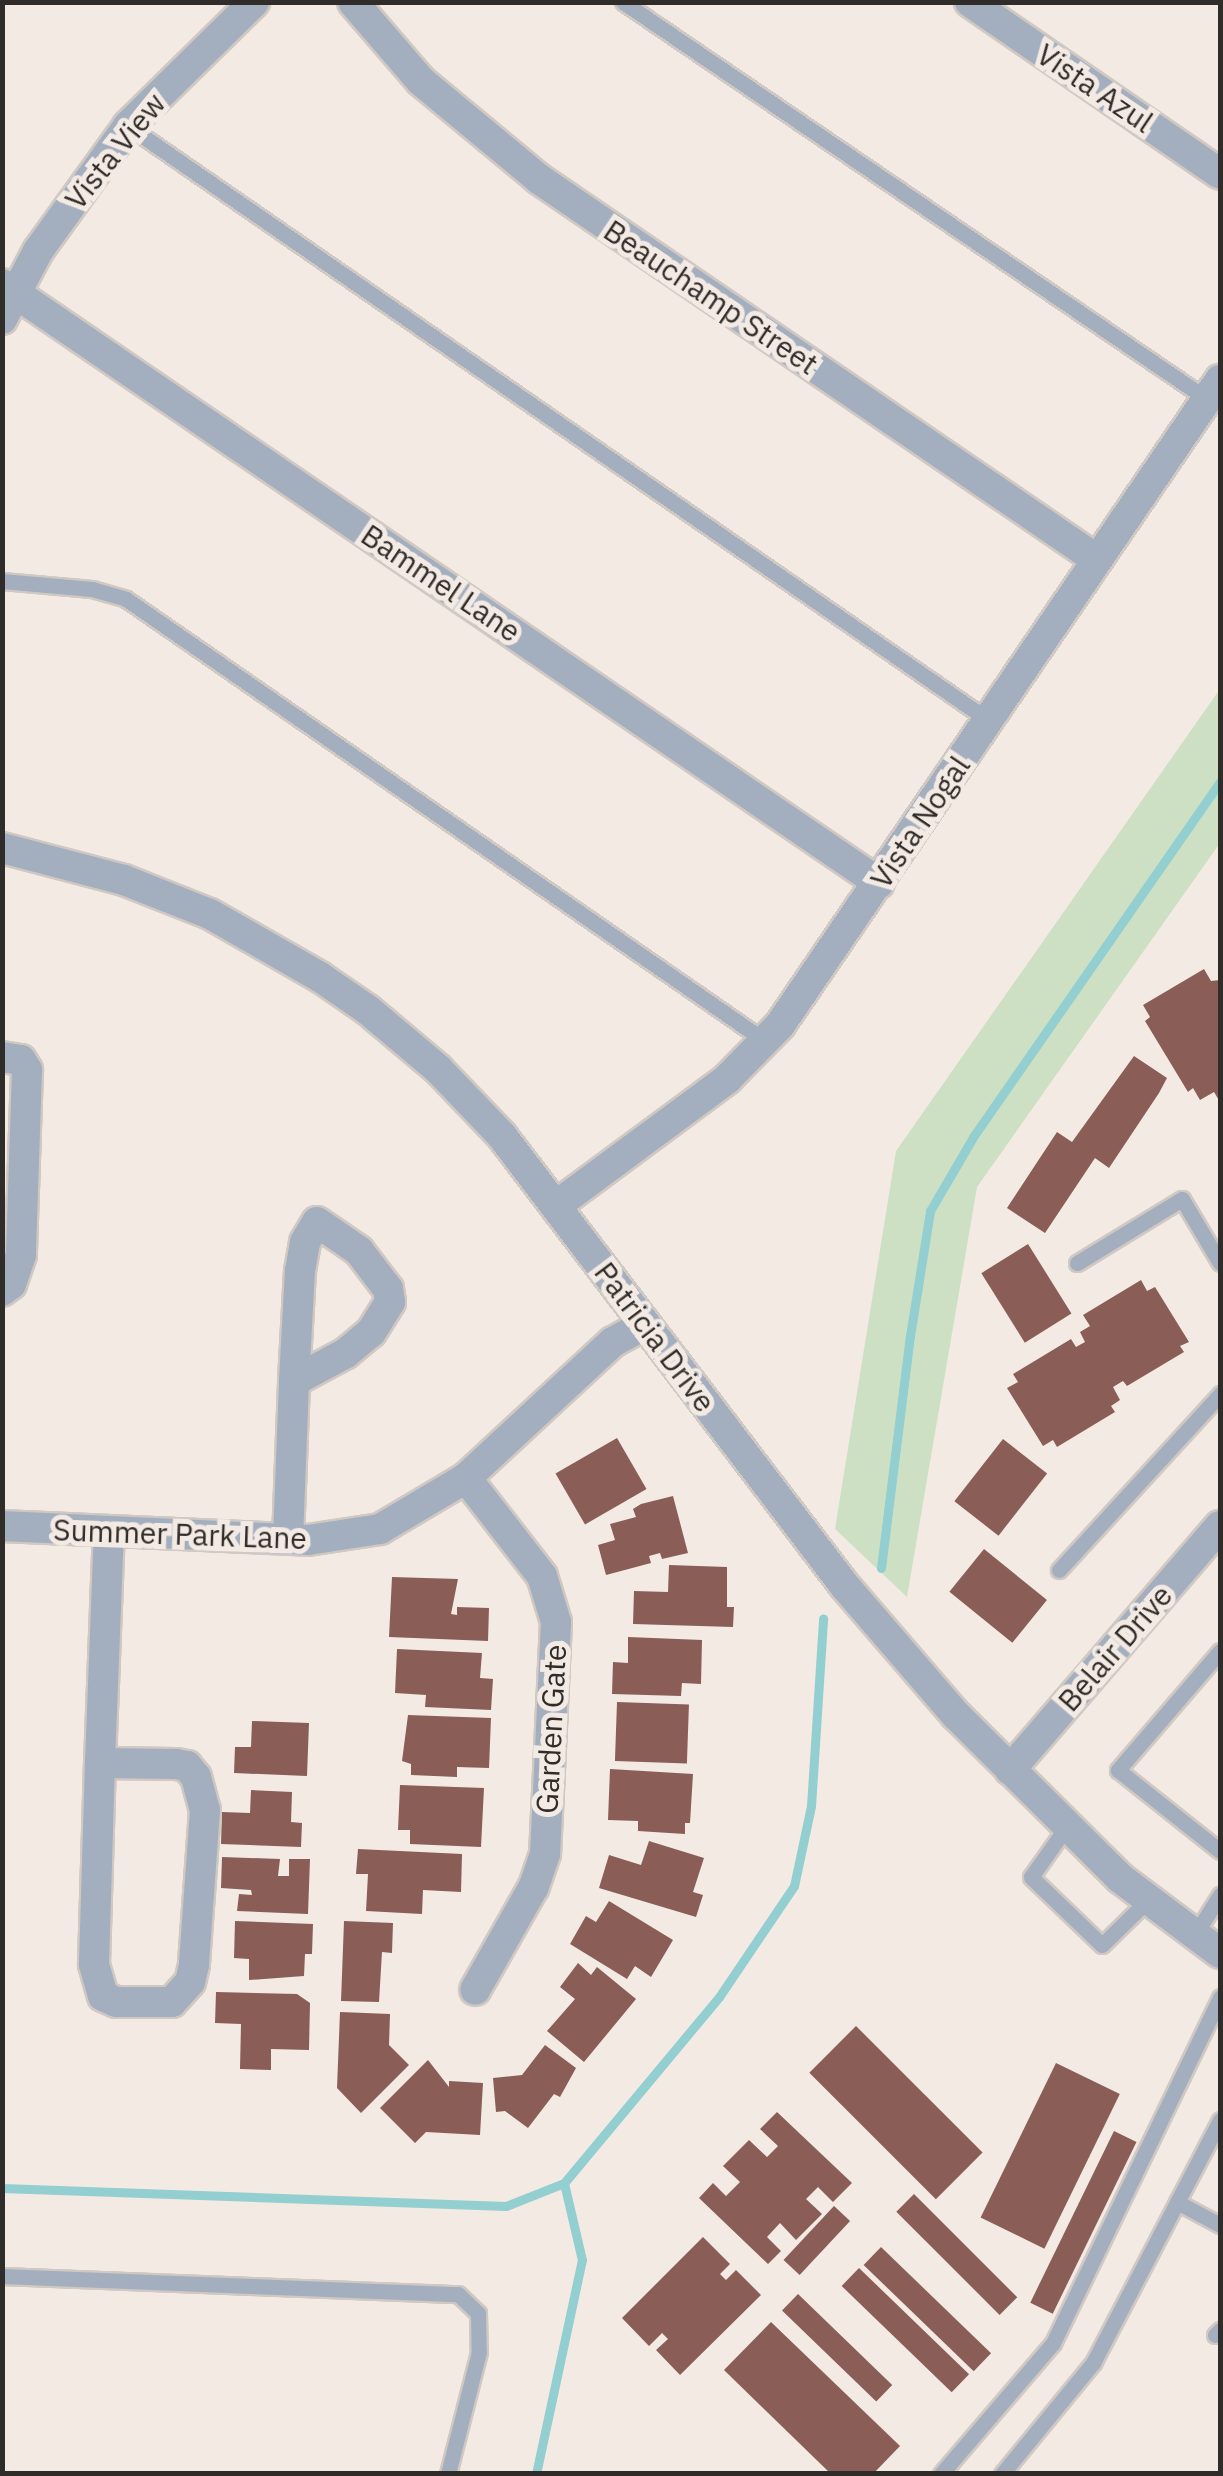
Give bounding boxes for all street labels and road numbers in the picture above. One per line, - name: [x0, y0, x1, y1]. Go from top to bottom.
- street label: Vista Azul: [1030, 36, 1160, 140]
- street label: Vista View: [57, 86, 173, 216]
- street label: Beauchamp Street: [597, 212, 825, 382]
- street label: Bammel Lane: [355, 517, 527, 649]
- street label: Vista Nogal: [863, 749, 977, 895]
- street label: Patricia Drive: [587, 1255, 723, 1419]
- street label: Summer Park Lane: [53, 1512, 307, 1556]
- street label: Belair Drive: [1050, 1578, 1180, 1718]
- street label: Garden Gate: [529, 1643, 573, 1815]

